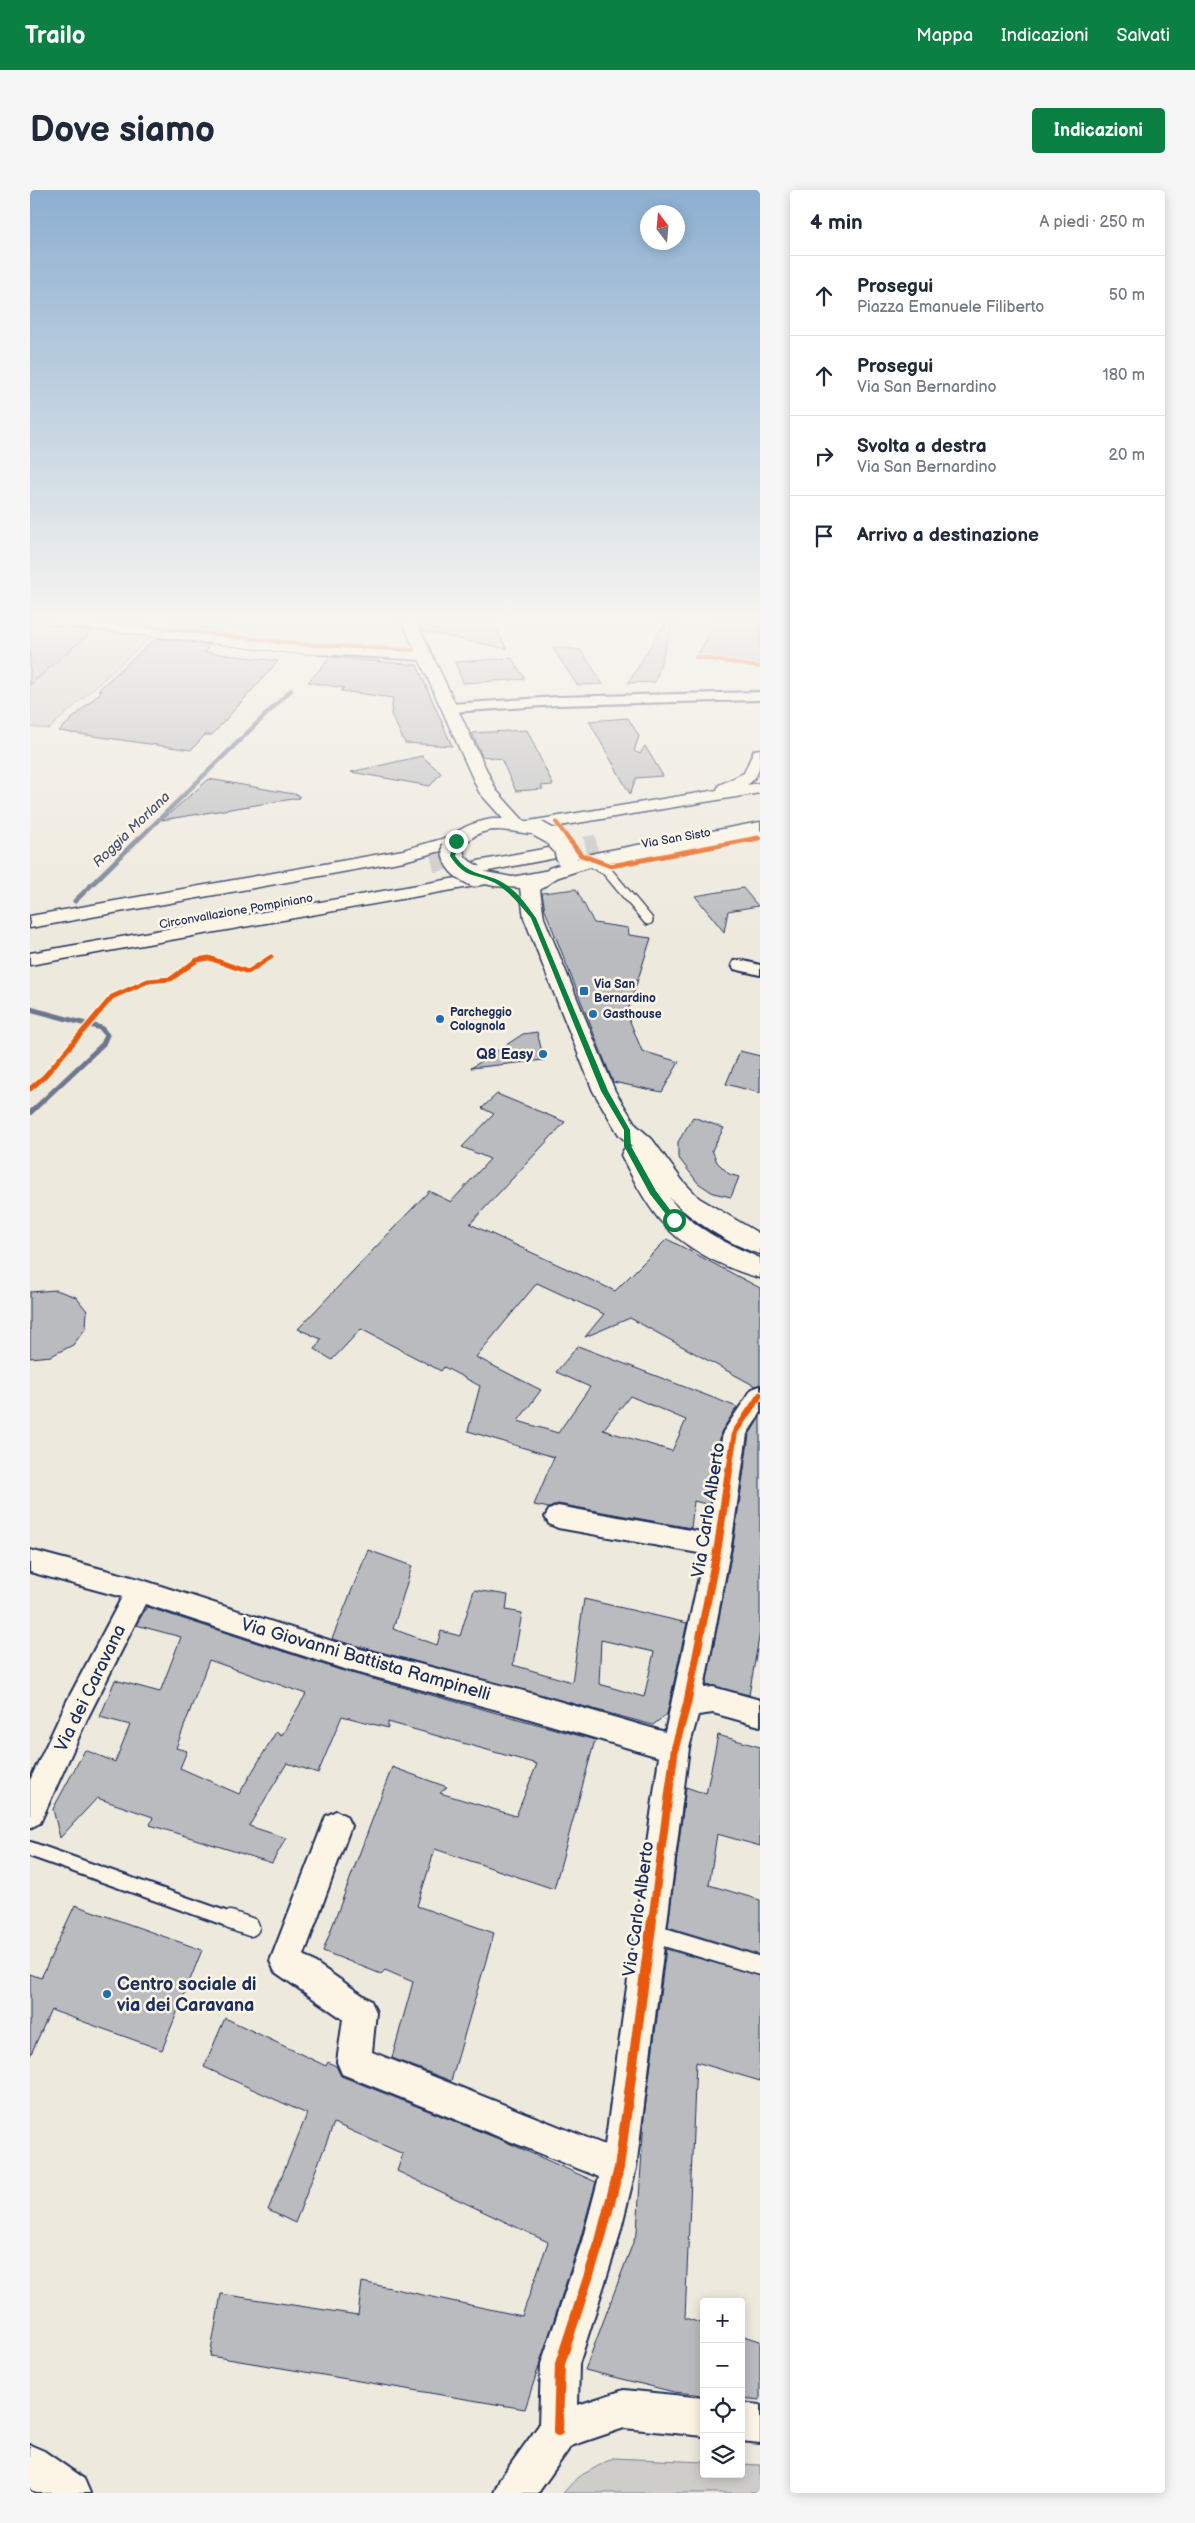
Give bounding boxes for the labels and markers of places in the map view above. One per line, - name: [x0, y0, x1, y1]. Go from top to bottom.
- place label: Via San Bernardino: [594, 977, 656, 1006]
- marker: Via San Bernardino: [578, 985, 590, 997]
- place label: Parcheggio Colognola: [450, 1005, 512, 1034]
- place label: Gasthouse: [603, 1007, 662, 1022]
- marker: Gasthouse: [587, 1008, 599, 1020]
- marker: Parcheggio Colognola: [434, 1013, 446, 1025]
- place label: Q8 Easy: [476, 1045, 533, 1064]
- marker: Q8 Easy: [537, 1048, 549, 1060]
- place label: Centro sociale di via dei Caravana: [116, 1974, 256, 2016]
- marker: Centro sociale di via dei Caravana: [101, 1988, 113, 2000]

